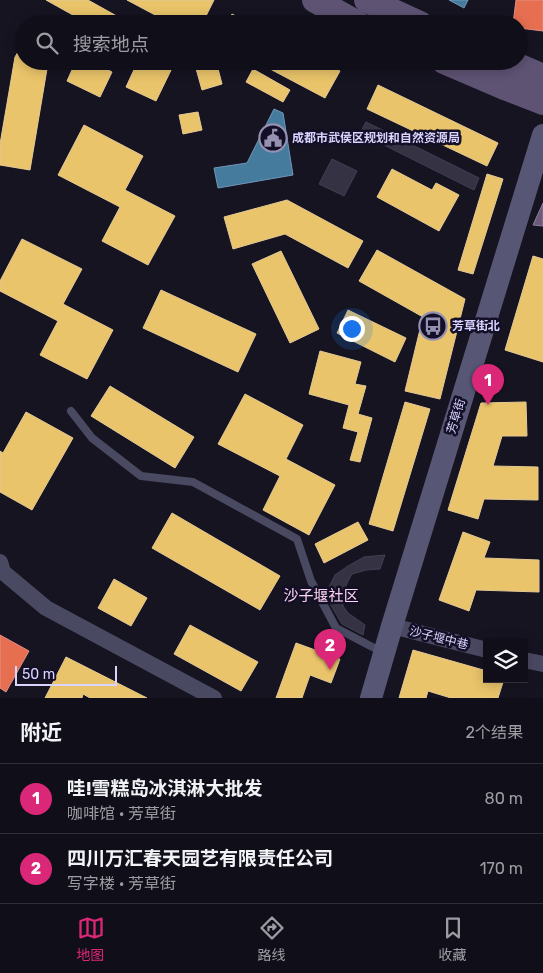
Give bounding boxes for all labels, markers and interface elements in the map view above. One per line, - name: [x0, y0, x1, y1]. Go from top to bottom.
- search box: [15, 15, 528, 70]
- icon: search: [33, 29, 61, 57]
- text: 搜索地点: [73, 33, 149, 56]
- public building icon: 成都市武侯区规划和自然资源局: [258, 123, 288, 153]
- place label: 成都市武侯区规划和自然资源局: [292, 131, 460, 145]
- bus stop icon: 芳草街北: [418, 311, 448, 341]
- your location: [339, 316, 365, 342]
- place label: 芳草街北: [452, 319, 500, 333]
- pin: 1: [472, 364, 504, 405]
- street label: 芳草街: [444, 397, 468, 435]
- district label: 沙子堰社区: [283, 587, 359, 605]
- street label: 沙子堰中巷: [408, 624, 470, 652]
- pin: 2: [314, 629, 346, 670]
- map controls: [483, 638, 528, 683]
- button: layers: [483, 638, 528, 683]
- scale bar: [15, 663, 118, 686]
- text: 50 m: [22, 666, 55, 683]
- text: 附近: [20, 720, 62, 745]
- text: 2个结果: [466, 723, 523, 742]
- text: 哇!雪糕岛冰淇淋大批发: [67, 777, 263, 800]
- text: 1: [32, 789, 40, 808]
- text: 80 m: [485, 789, 523, 808]
- text: 咖啡馆 · 芳草街: [67, 804, 176, 823]
- text: 四川万汇春天园艺有限责任公司: [67, 847, 333, 870]
- text: 2: [31, 859, 41, 878]
- text: 170 m: [480, 859, 523, 878]
- text: 写字楼 · 芳草街: [67, 874, 176, 893]
- tab: 地图: [77, 914, 105, 964]
- tab: 路线: [258, 914, 286, 964]
- tab: 收藏: [439, 914, 467, 964]

